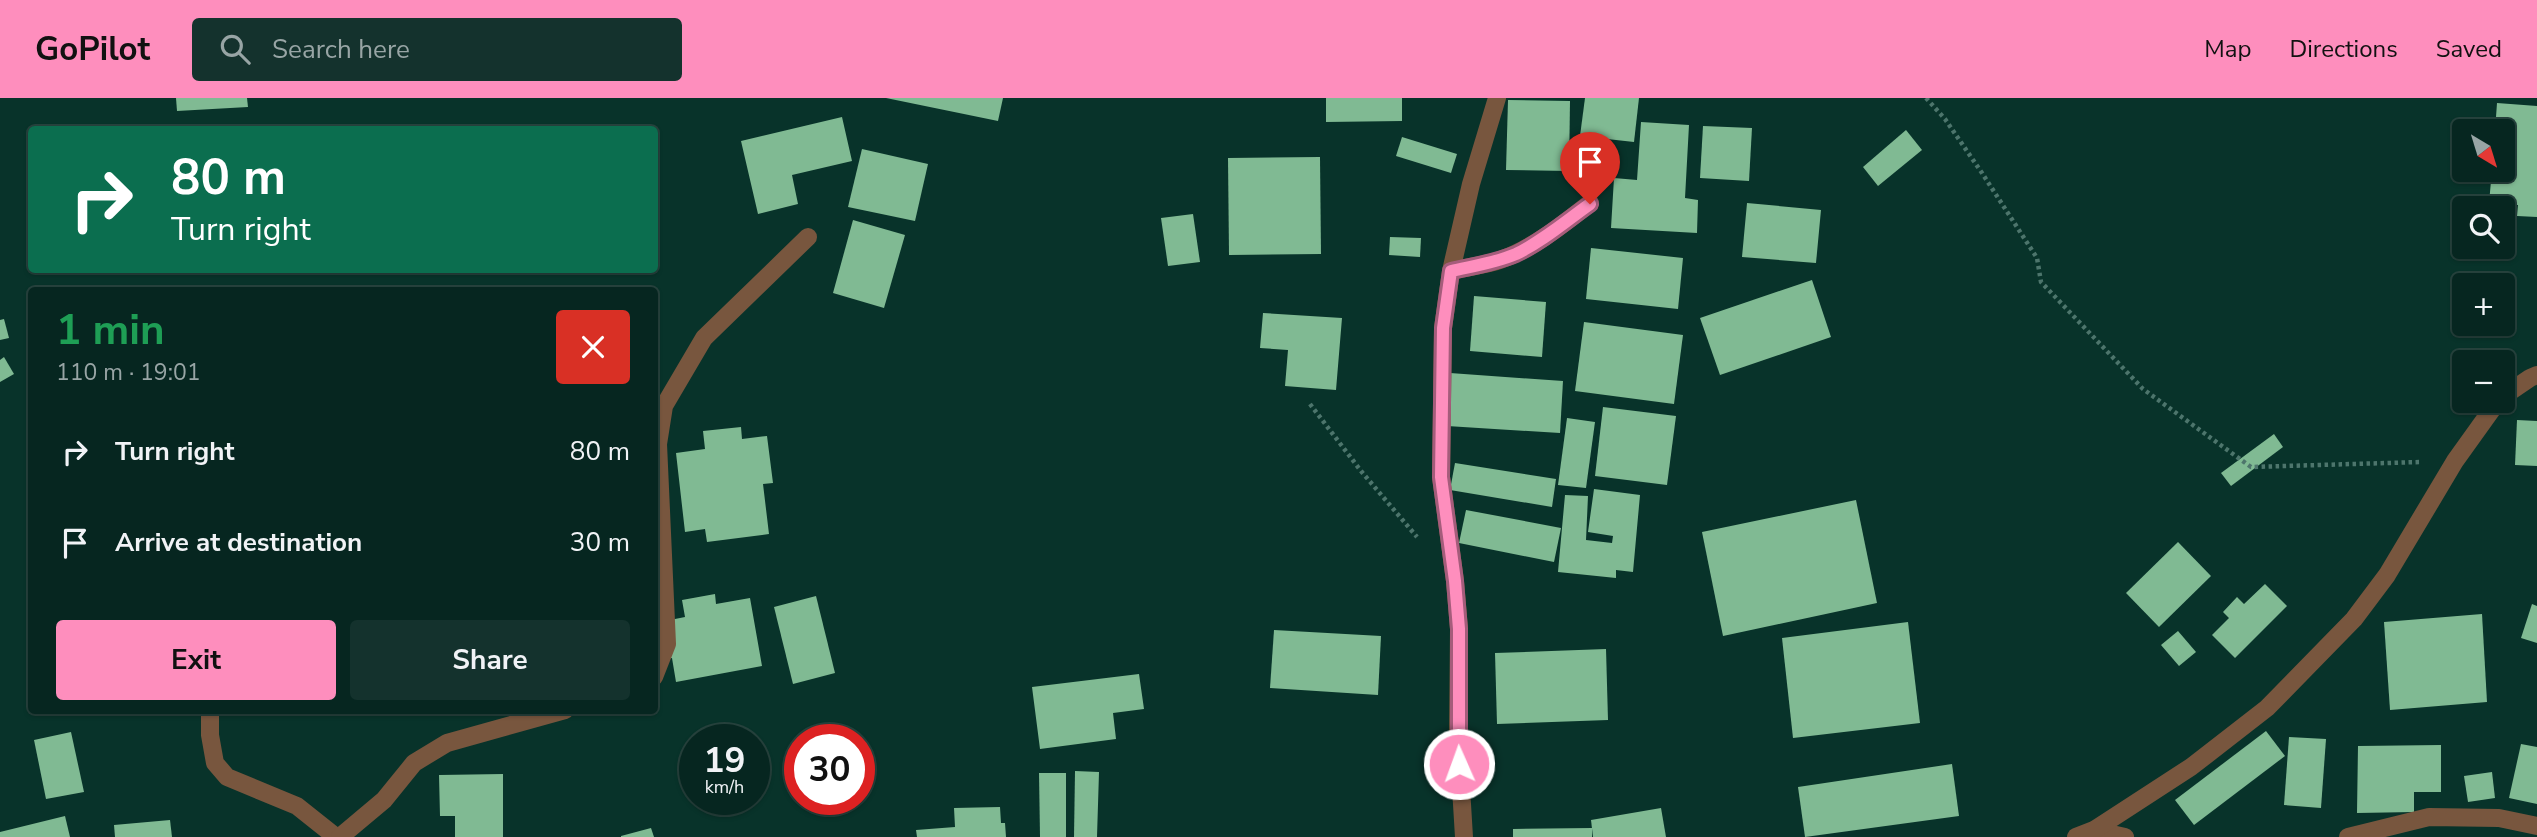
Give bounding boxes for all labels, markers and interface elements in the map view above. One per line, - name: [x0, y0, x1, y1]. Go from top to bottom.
- search box: [192, 18, 682, 81]
- text: GoPilot: [35, 27, 150, 72]
- icon: search: [216, 30, 254, 68]
- text: Search here: [272, 32, 410, 67]
- text: Map: [2204, 33, 2251, 65]
- text: Directions: [2289, 33, 2398, 65]
- text: Saved: [2436, 33, 2502, 65]
- north arrow: [2452, 119, 2515, 182]
- map controls: [2452, 119, 2515, 413]
- pin: [1560, 132, 1620, 204]
- icon: arrive: [1571, 143, 1609, 181]
- text: 80 m: [171, 144, 286, 211]
- icon: right: [56, 154, 147, 245]
- button: search: [2452, 196, 2515, 259]
- text: Turn right: [171, 208, 311, 251]
- button: +: [2452, 273, 2515, 336]
- text: 1 min: [56, 302, 165, 359]
- button: close: [556, 310, 630, 384]
- button: −: [2452, 350, 2515, 413]
- text: 110 m · 19:01: [56, 357, 201, 388]
- icon: right: [56, 433, 94, 471]
- text: Turn right: [115, 434, 234, 469]
- text: 80 m: [570, 434, 630, 469]
- icon: arrive: [56, 524, 94, 562]
- text: Arrive at destination: [115, 525, 362, 560]
- text: 30 m: [570, 525, 630, 560]
- button: Exit: [56, 620, 336, 700]
- button: Share: [350, 620, 630, 700]
- speed limit sign: 30: [784, 724, 875, 815]
- position arrow: [1422, 727, 1496, 801]
- text: 19: [703, 737, 746, 784]
- text: km/h: [705, 775, 744, 799]

